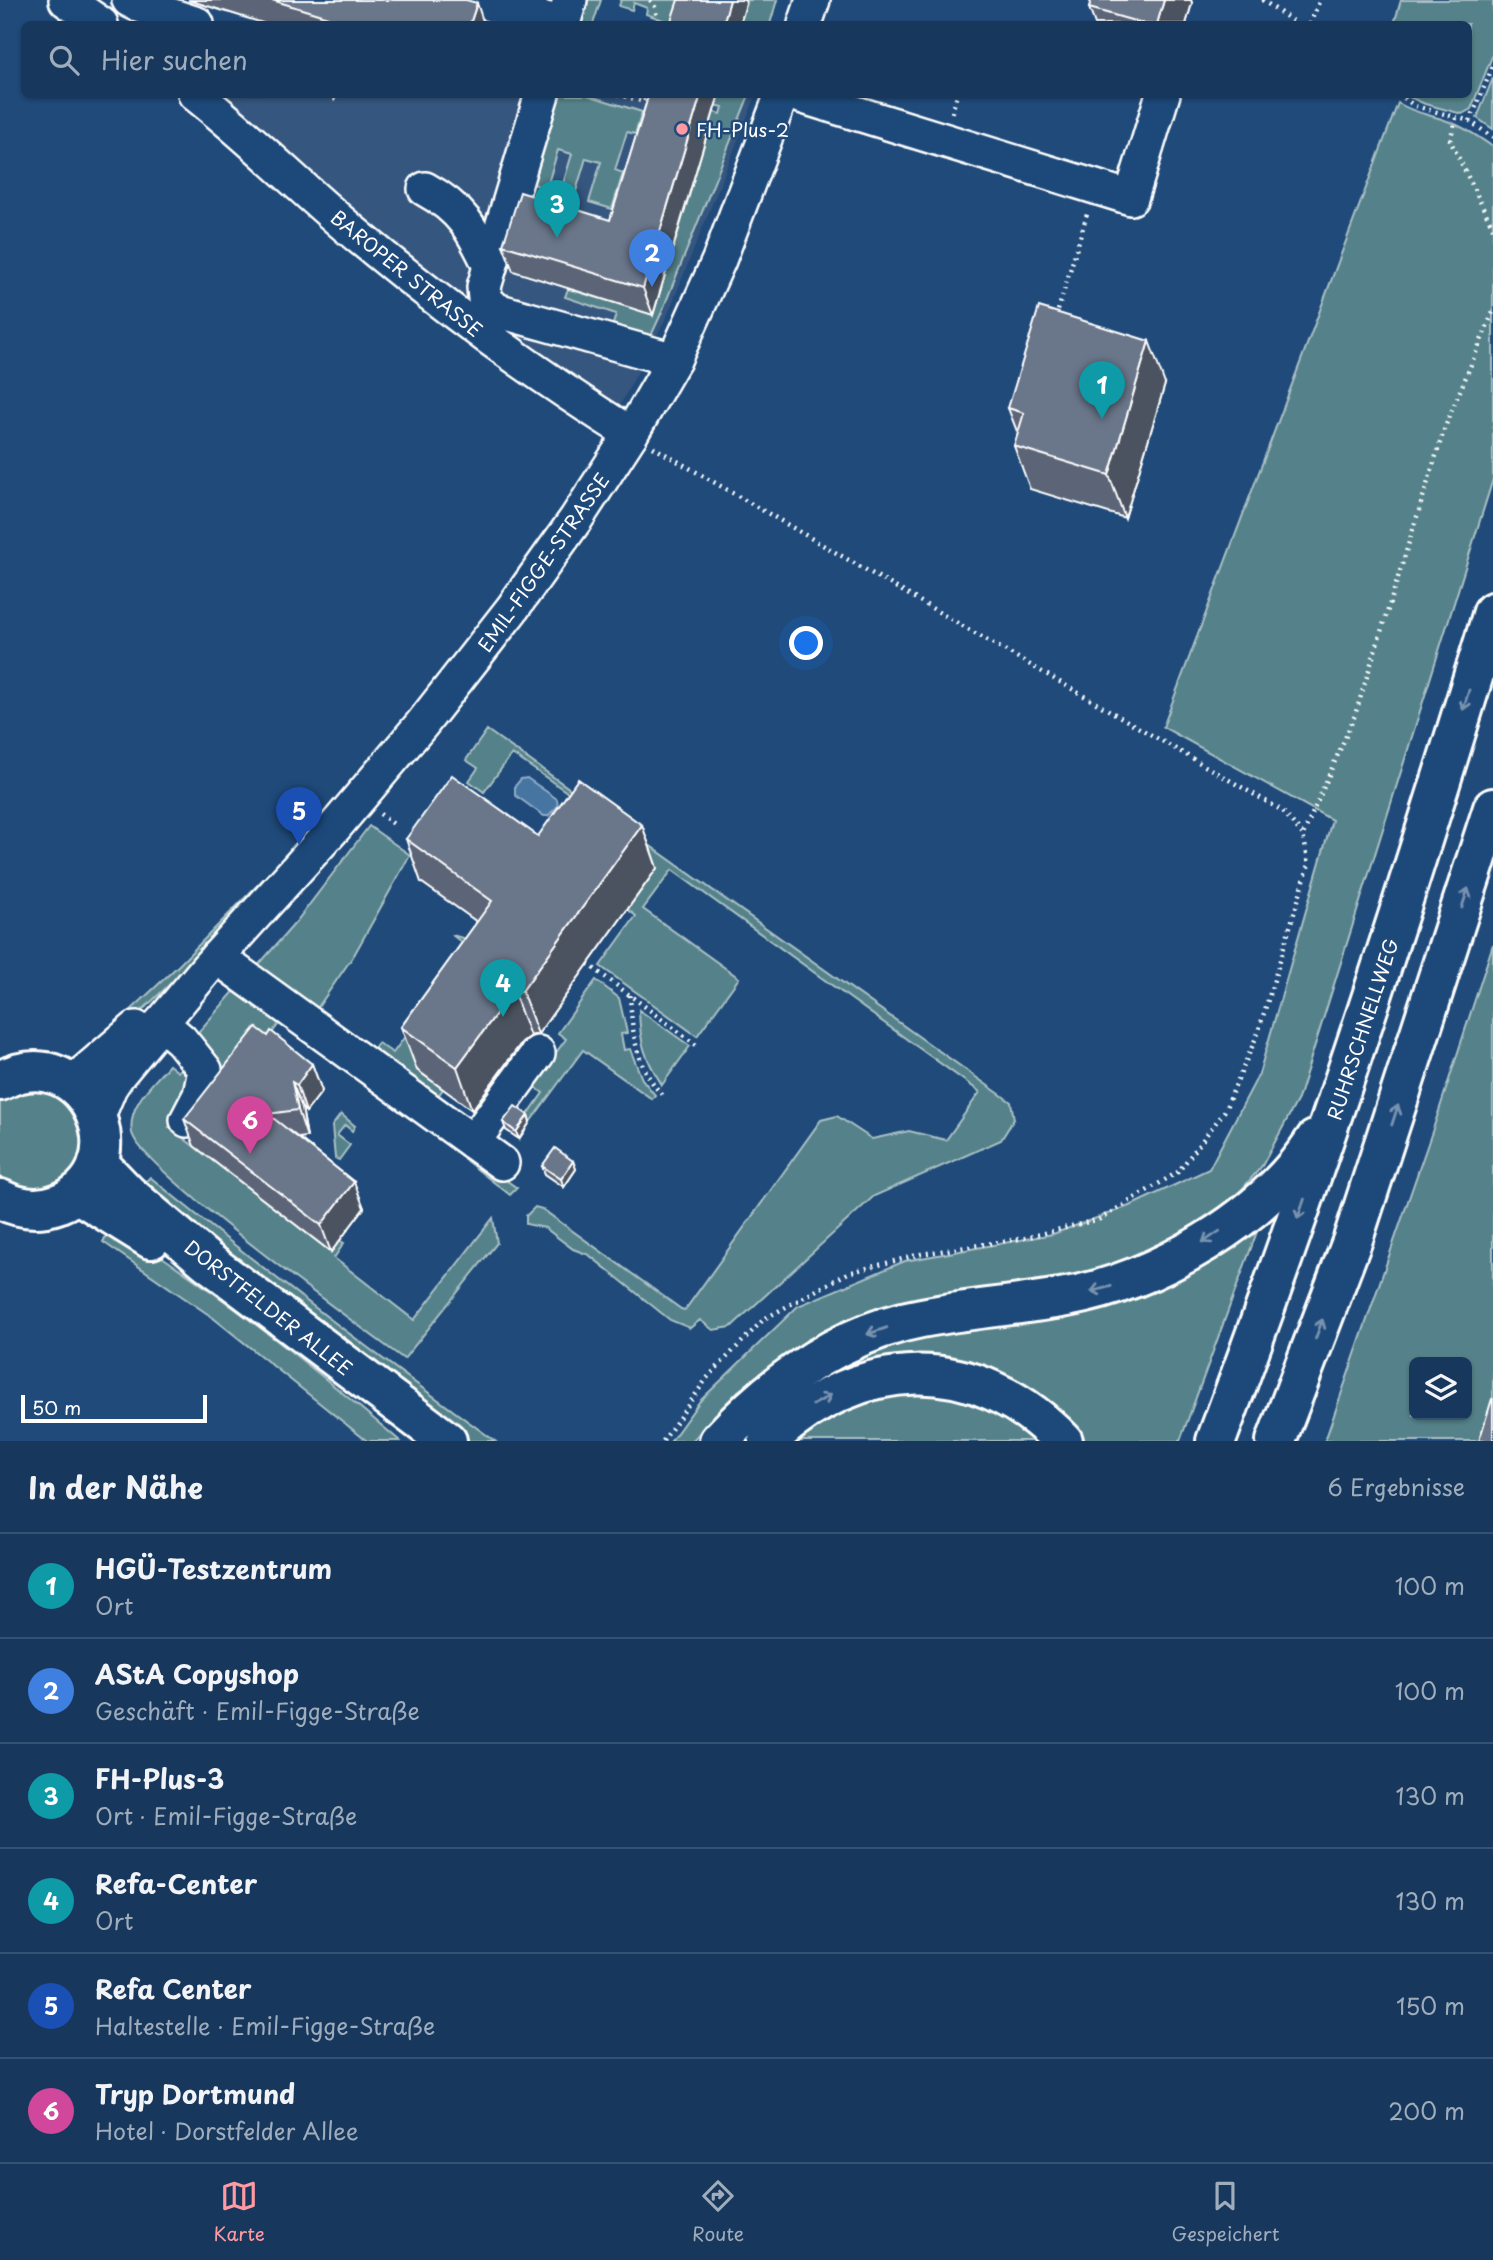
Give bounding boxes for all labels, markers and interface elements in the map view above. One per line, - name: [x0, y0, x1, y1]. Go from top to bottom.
- search box: [21, 21, 1472, 98]
- text: Hier suchen: [101, 40, 248, 79]
- icon: search: [45, 41, 83, 79]
- place label: FH-Plus-2: [696, 115, 789, 143]
- marker: FH-Plus-2: [674, 121, 690, 137]
- pin: 3: [534, 180, 580, 238]
- street label: BAROPER STRASSE: [325, 203, 489, 343]
- pin: 2: [629, 229, 675, 287]
- pin: 1: [1079, 361, 1125, 419]
- street label: EMIL-FIGGE-STRASSE: [471, 467, 615, 657]
- your location: [789, 626, 823, 660]
- one-way arrow: [1458, 689, 1471, 711]
- pin: 5: [276, 787, 322, 845]
- one-way arrow: [1459, 887, 1472, 909]
- street label: RUHRSCHNELLWEG: [1319, 935, 1405, 1123]
- pin: 4: [480, 959, 526, 1017]
- pin: 6: [227, 1096, 273, 1154]
- one-way arrow: [1389, 1104, 1402, 1126]
- one-way arrow: [1294, 1198, 1306, 1220]
- one-way arrow: [1202, 1230, 1222, 1244]
- street label: DORSTFELDER ALLEE: [179, 1233, 359, 1381]
- one-way arrow: [1090, 1283, 1112, 1296]
- one-way arrow: [1314, 1319, 1327, 1341]
- one-way arrow: [867, 1326, 889, 1338]
- map controls: [1409, 1357, 1472, 1420]
- button: layers: [1409, 1357, 1472, 1420]
- scale bar: [21, 1392, 206, 1424]
- text: 50 m: [32, 1393, 81, 1421]
- one-way arrow: [812, 1393, 832, 1407]
- text: In der Nähe: [28, 1464, 203, 1509]
- text: 6 Ergebnisse: [1328, 1469, 1465, 1504]
- text: HGÜ-Testzentrum: [95, 1549, 332, 1588]
- text: 1: [46, 1568, 57, 1603]
- text: 100 m: [1395, 1568, 1465, 1603]
- text: Ort: [95, 1588, 133, 1623]
- text: AStA Copyshop: [95, 1654, 299, 1693]
- text: 2: [43, 1673, 59, 1708]
- text: 100 m: [1395, 1673, 1465, 1708]
- text: Geschäft · Emil-Figge-Straße: [95, 1693, 420, 1728]
- text: FH-Plus-3: [95, 1759, 224, 1798]
- text: 3: [43, 1778, 59, 1813]
- text: 130 m: [1395, 1778, 1465, 1813]
- text: Ort · Emil-Figge-Straße: [95, 1798, 357, 1833]
- text: Refa-Center: [95, 1864, 257, 1903]
- text: 4: [43, 1883, 59, 1918]
- text: 130 m: [1395, 1883, 1465, 1918]
- text: Ort: [95, 1903, 133, 1938]
- text: Refa Center: [95, 1969, 251, 2008]
- text: 5: [44, 1988, 58, 2023]
- text: 150 m: [1396, 1988, 1465, 2023]
- text: Haltestelle · Emil-Figge-Straße: [95, 2008, 435, 2043]
- text: Tryp Dortmund: [95, 2074, 295, 2113]
- text: 6: [43, 2093, 59, 2128]
- text: 200 m: [1388, 2093, 1465, 2128]
- text: Hotel · Dorstfelder Allee: [95, 2113, 358, 2148]
- tab: Karte: [214, 2177, 265, 2247]
- tab: Route: [692, 2177, 744, 2247]
- tab: Gespeichert: [1171, 2177, 1279, 2247]

